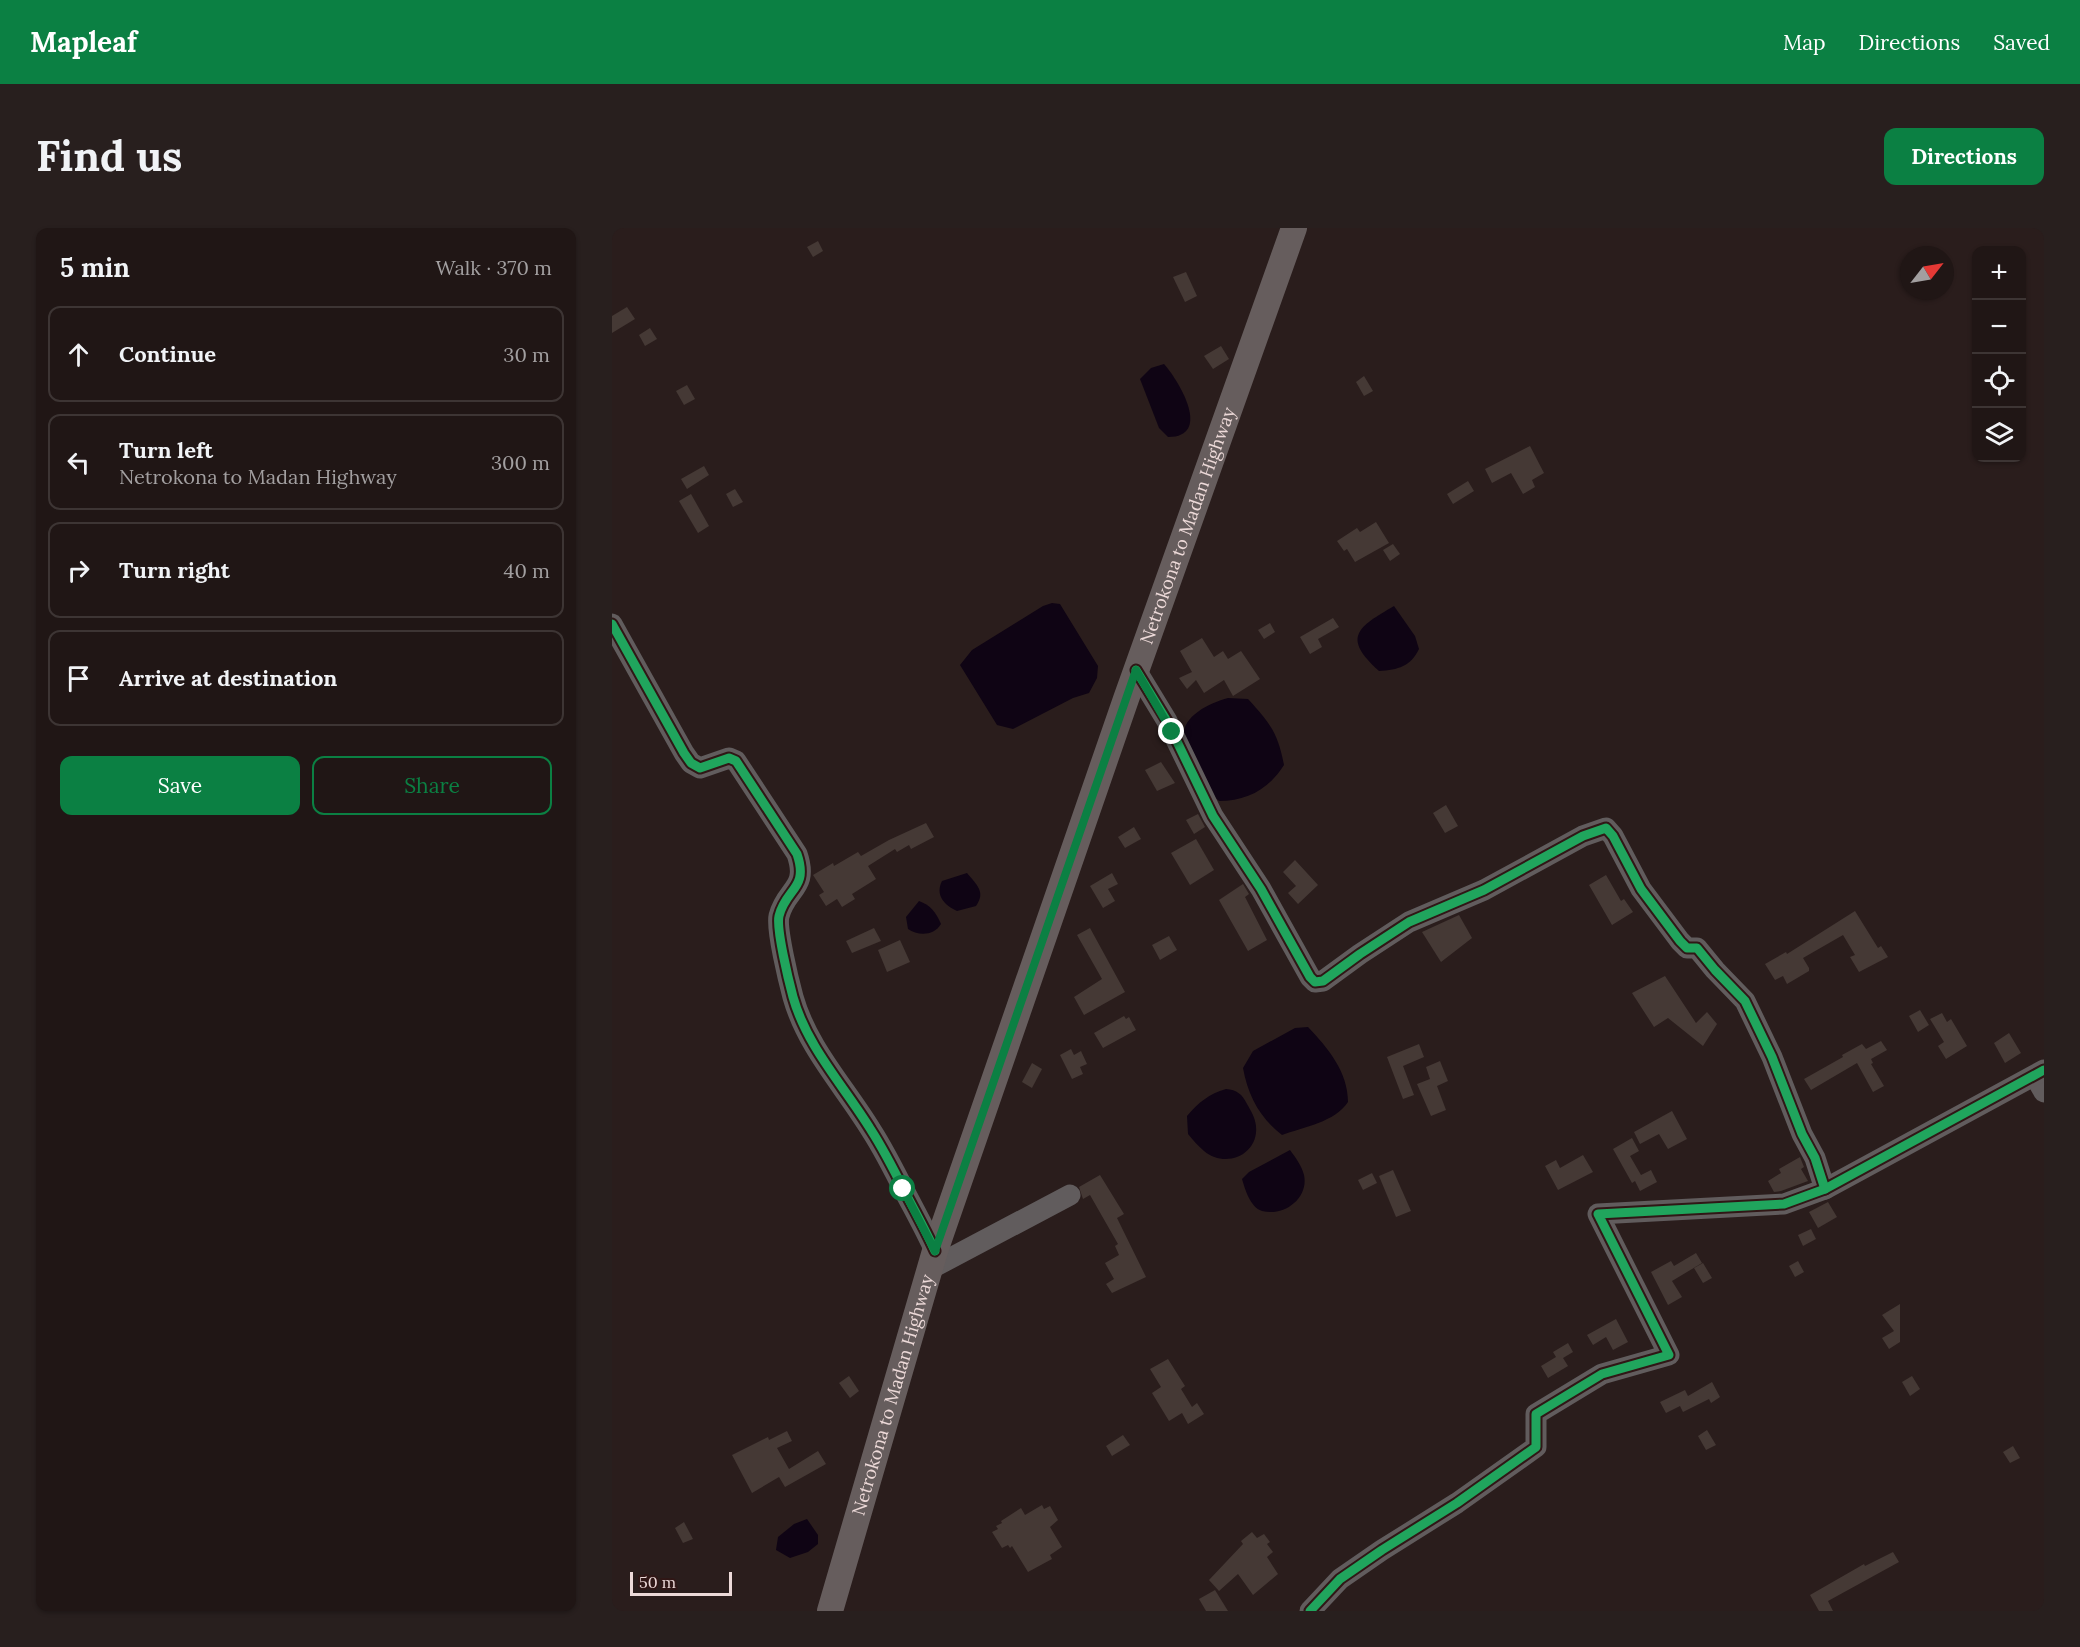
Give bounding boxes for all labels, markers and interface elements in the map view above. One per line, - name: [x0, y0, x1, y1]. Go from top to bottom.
- text: Mapleaf: [30, 24, 137, 60]
- text: Map: [1783, 29, 1826, 56]
- text: Directions: [1859, 29, 1960, 56]
- text: Saved: [1993, 29, 2050, 56]
- button: Directions: [1884, 128, 2044, 185]
- text: Find us: [36, 129, 182, 183]
- north arrow: [1900, 246, 1954, 300]
- map controls: [1972, 246, 2026, 462]
- button: +: [1972, 246, 2026, 300]
- text: 5 min: [60, 251, 130, 284]
- text: Walk · 370 m: [435, 255, 552, 280]
- button: −: [1972, 300, 2026, 354]
- icon: ahead: [62, 338, 95, 371]
- text: Continue: [119, 340, 216, 368]
- text: 30 m: [503, 342, 550, 367]
- button: locate: [1972, 354, 2026, 408]
- street label: Netrokona to Madan Highway: [1134, 404, 1240, 647]
- button: layers: [1972, 408, 2026, 462]
- text: Turn left: [119, 436, 213, 464]
- icon: left: [62, 446, 95, 479]
- text: 300 m: [491, 450, 550, 475]
- text: Netrokona to Madan Highway: [119, 464, 397, 489]
- icon: right: [62, 554, 95, 587]
- text: Turn right: [119, 556, 230, 584]
- text: 40 m: [504, 558, 550, 583]
- icon: arrive: [62, 662, 95, 695]
- text: Arrive at destination: [119, 664, 337, 692]
- route end: [1158, 718, 1184, 744]
- button: Save: [60, 756, 300, 815]
- button: Share: [312, 756, 552, 815]
- route start: [889, 1175, 915, 1201]
- street label: Netrokona to Madan Highway: [846, 1271, 939, 1518]
- scale bar: [630, 1569, 732, 1596]
- text: 50 m: [639, 1572, 676, 1592]

